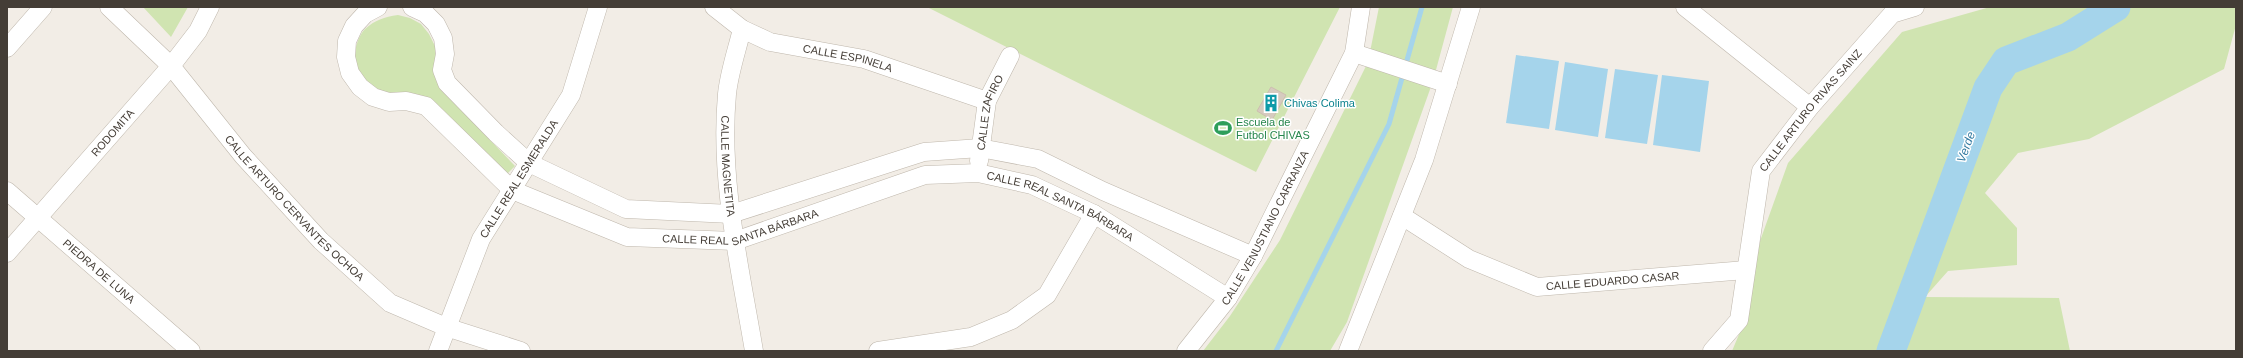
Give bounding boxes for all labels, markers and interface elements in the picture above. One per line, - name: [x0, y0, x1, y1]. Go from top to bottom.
- street label: CALLE ESPINELA: [802, 42, 895, 75]
- street label: CALLE ARTURO RIVAS SAINZ: [1757, 47, 1864, 174]
- street label: CALLE ZAFIRO: [974, 72, 1006, 151]
- building icon: Chivas Colima: [1261, 93, 1281, 113]
- place label: Chivas Colima: [1284, 97, 1356, 109]
- street label: RODOMITA: [89, 106, 137, 159]
- street label: CALLE MAGNETITA: [719, 115, 737, 218]
- place label: Escuela de Futbol CHIVAS: [1236, 116, 1310, 141]
- street label: CALLE REAL ESMERALDA: [477, 117, 560, 240]
- sports icon: Escuela de Futbol CHIVAS: [1213, 118, 1233, 138]
- water label: Verde: [1954, 129, 1978, 164]
- street label: CALLE ARTURO CERVANTES OCHOA: [223, 133, 367, 283]
- street label: CALLE VENUSTIANO CARRANZA: [1219, 148, 1311, 307]
- street label: CALLE REAL SANTA BÁRBARA: [985, 169, 1136, 244]
- street label: CALLE REAL SANTA BÁRBARA: [662, 206, 820, 248]
- street label: PIEDRA DE LUNA: [61, 237, 138, 306]
- street label: CALLE EDUARDO CASAR: [1545, 269, 1680, 292]

